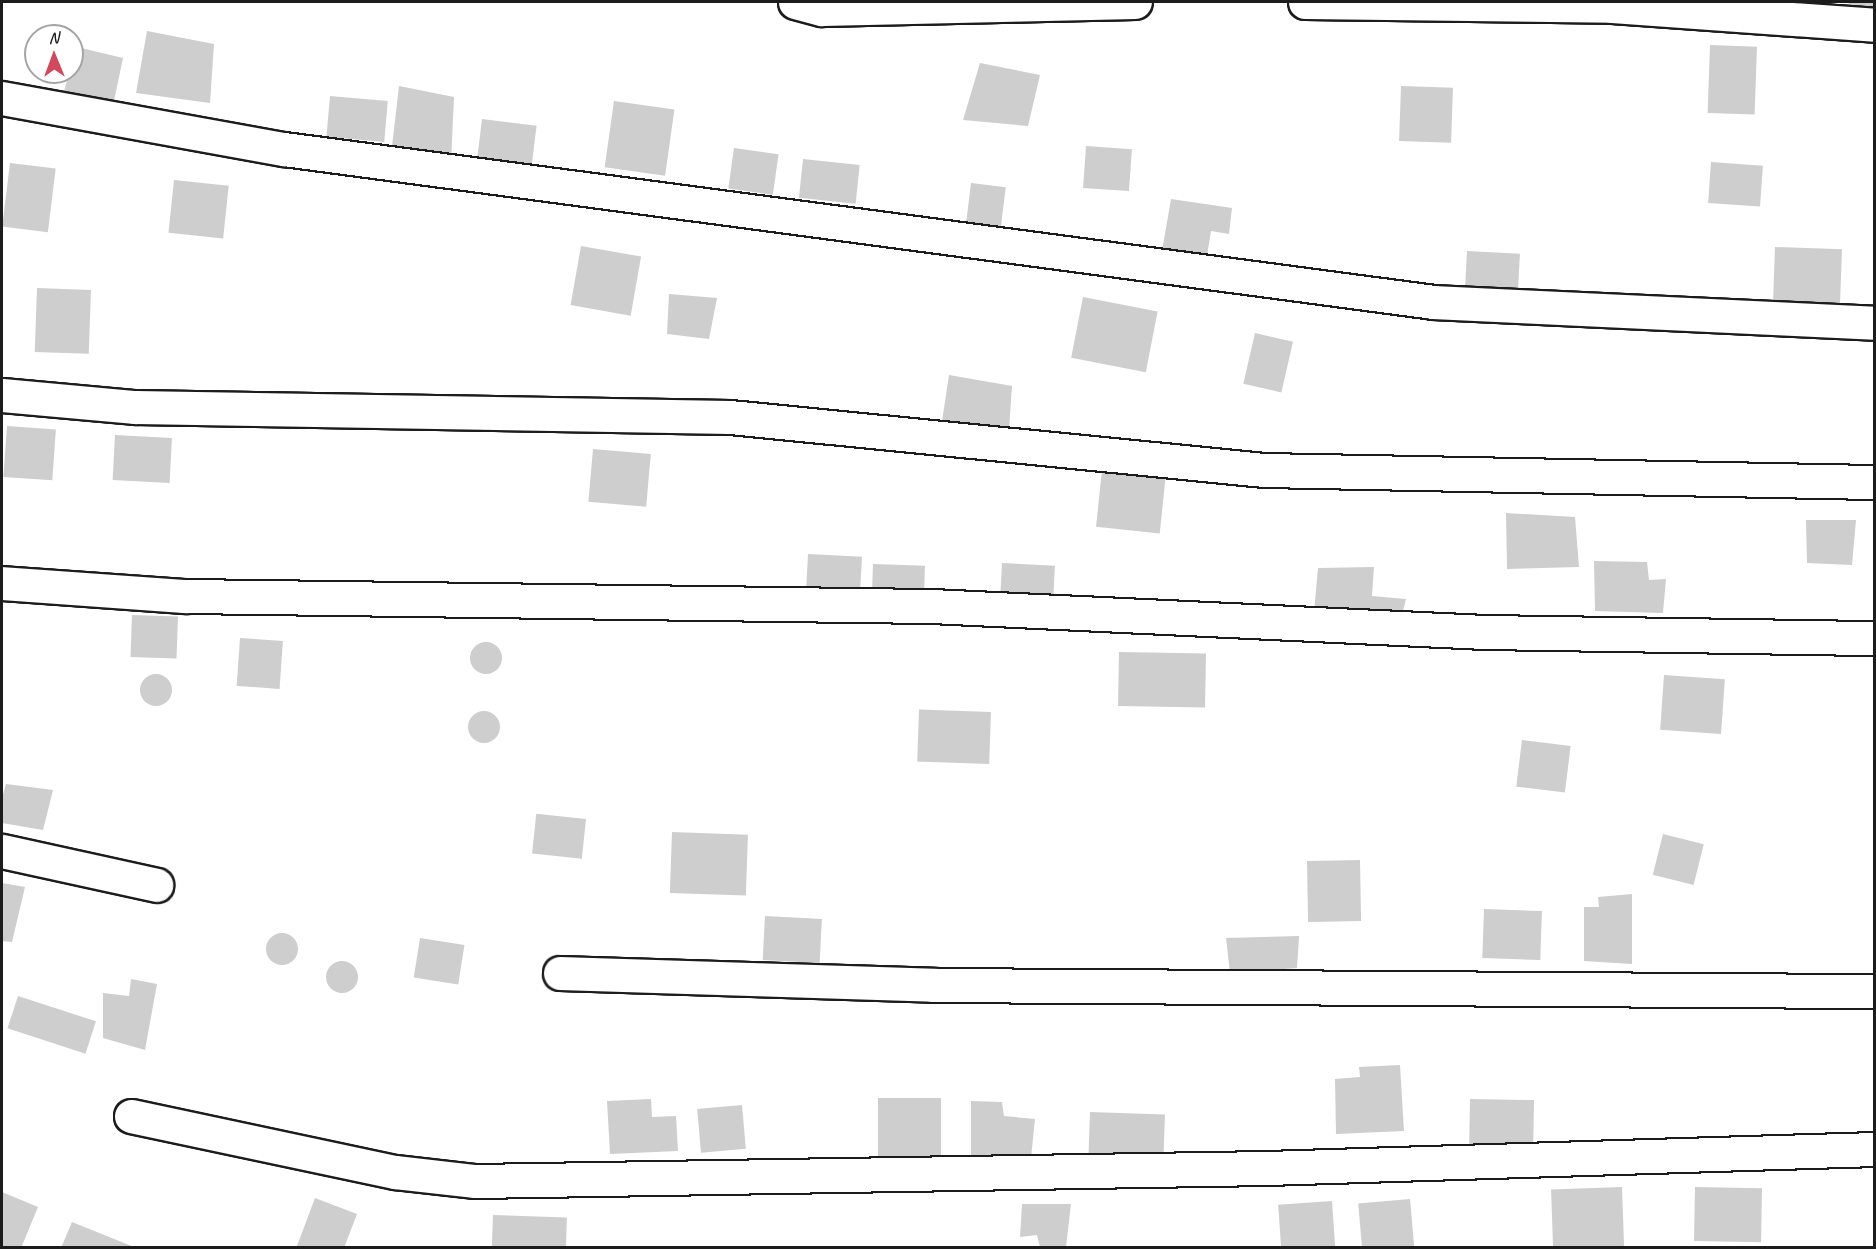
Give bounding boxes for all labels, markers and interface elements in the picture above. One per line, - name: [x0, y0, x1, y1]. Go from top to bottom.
- north arrow: [24, 24, 84, 84]
- text: N: [49, 28, 59, 48]

